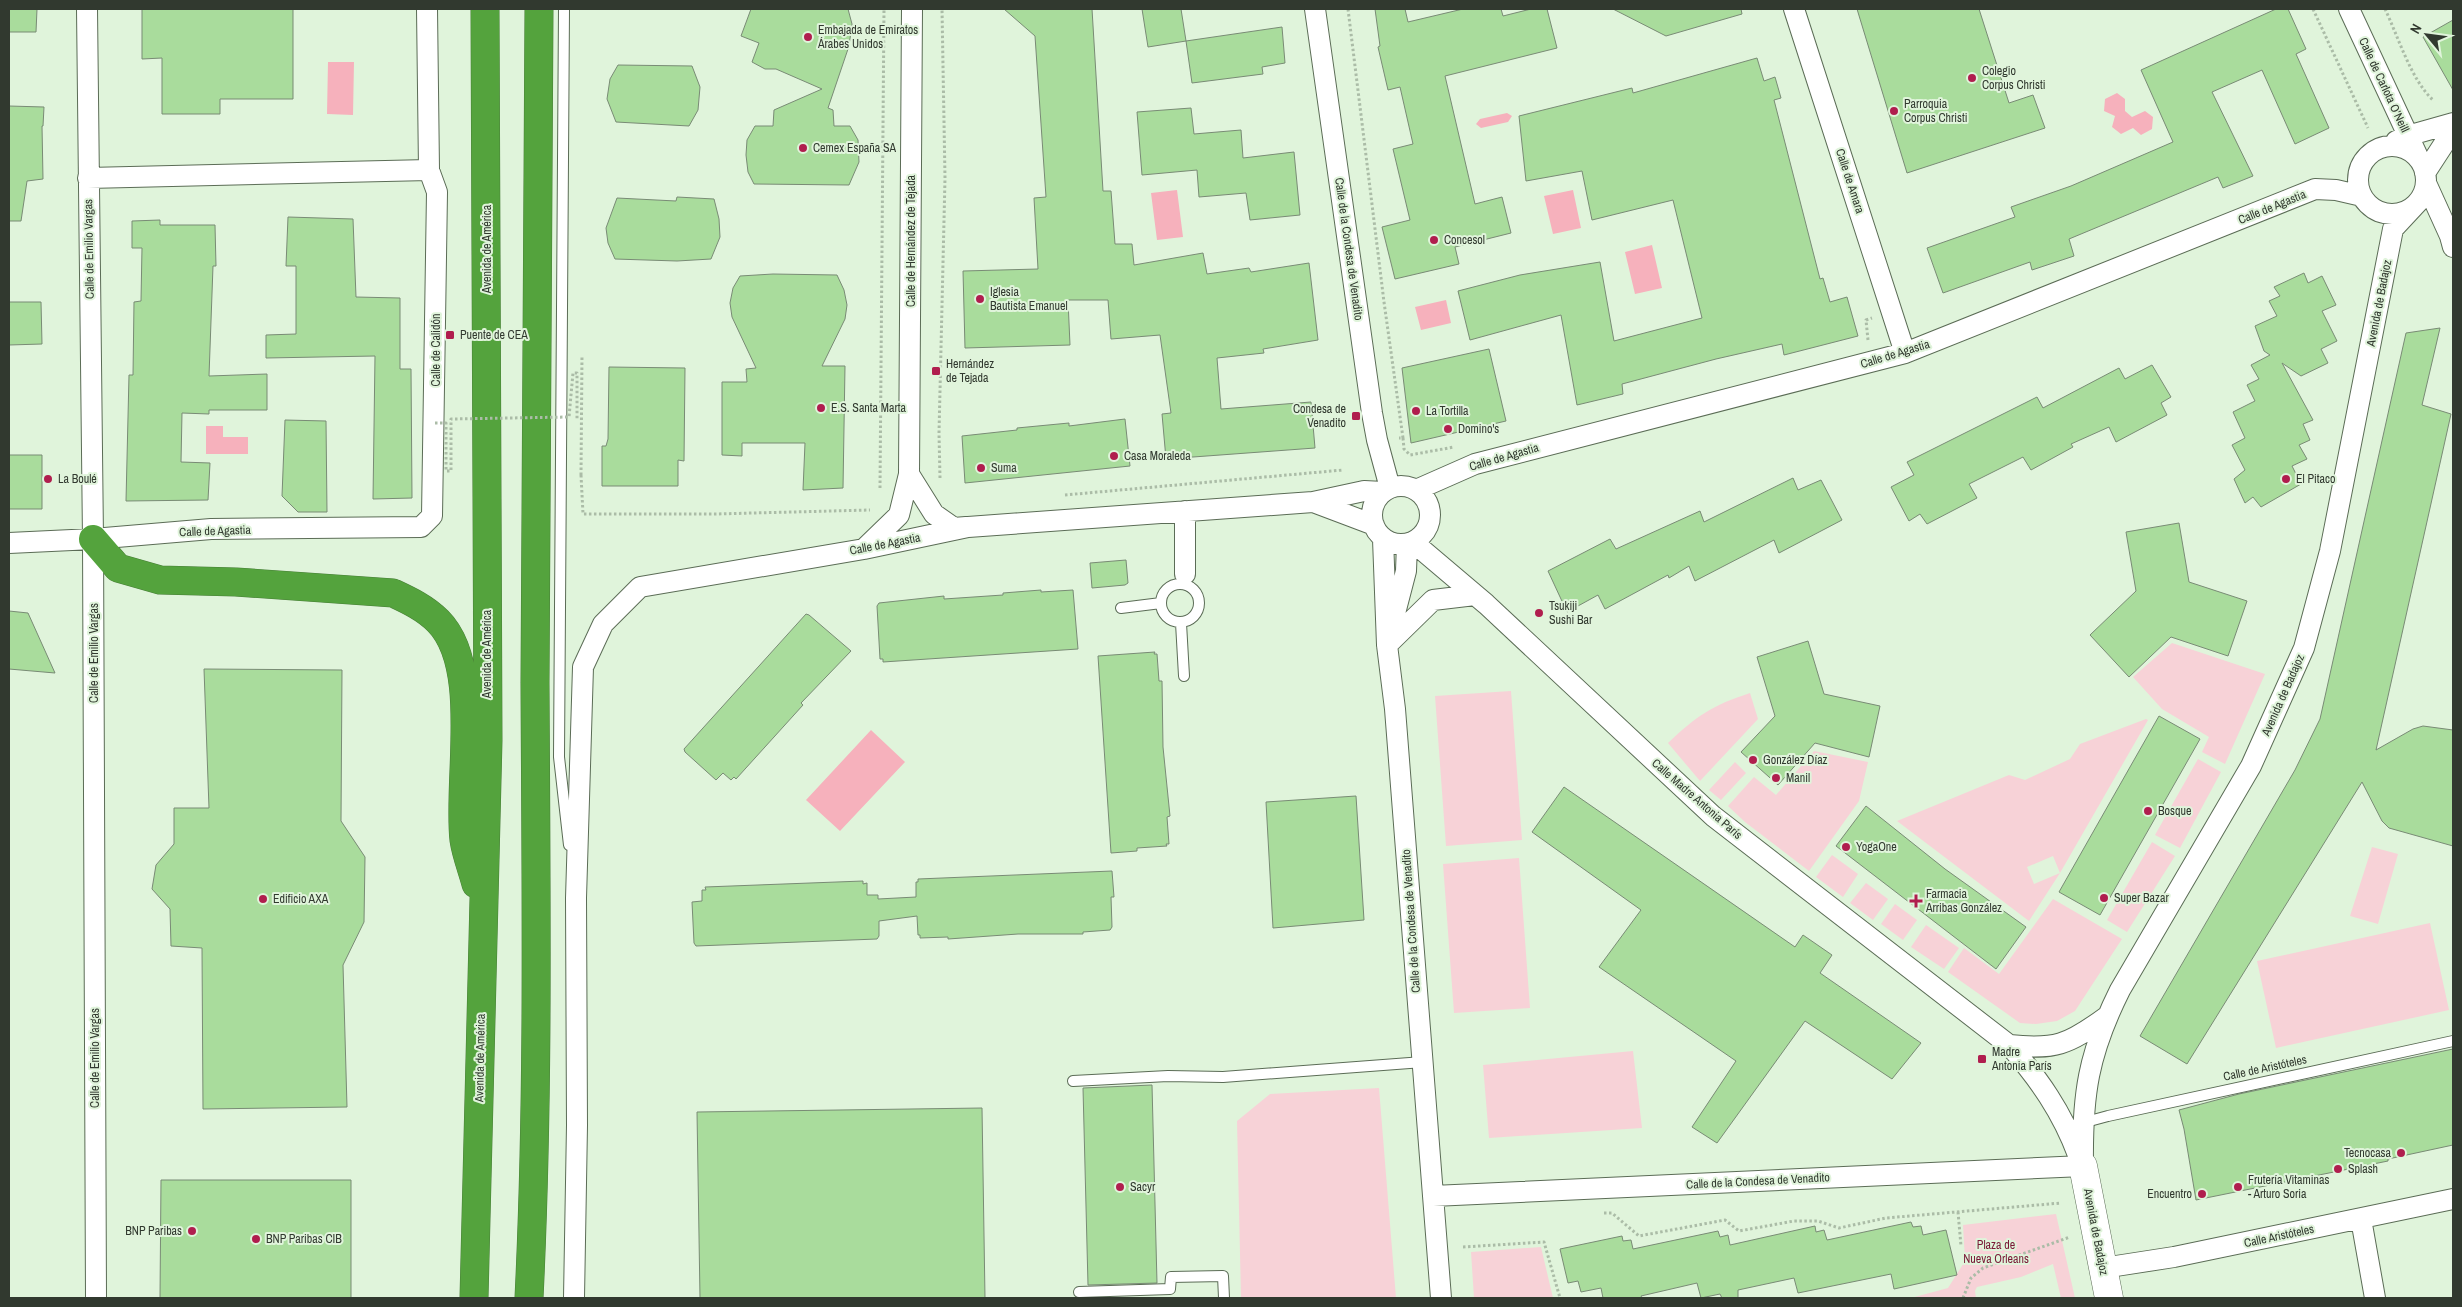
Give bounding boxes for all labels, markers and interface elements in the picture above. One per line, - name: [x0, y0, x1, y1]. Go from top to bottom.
- north arrow: [2402, 10, 2452, 60]
- text: N: [2406, 21, 2426, 37]
- place label: Embajada de Emiratos Árabes Unidos: [817, 22, 918, 52]
- marker: Embajada de Emiratos Árabes Unidos: [802, 31, 814, 43]
- street label: Calle de Carlota O’Neill: [2355, 35, 2413, 135]
- place label: Colegio Corpus Christi: [1982, 63, 2045, 93]
- marker: Colegio Corpus Christi: [1966, 72, 1978, 84]
- place label: Parroquia Corpus Christi: [1904, 96, 1967, 126]
- marker: Parroquia Corpus Christi: [1888, 105, 1900, 117]
- place label: Cemex España SA: [813, 140, 897, 156]
- marker: Cemex España SA: [797, 142, 809, 154]
- street label: Calle de Amara: [1832, 147, 1868, 216]
- street label: Calle de Hernández de Tejada: [903, 174, 919, 307]
- street label: Calle de la Condesa de Venadito: [1331, 177, 1367, 321]
- street label: Calle de Agastia: [2236, 186, 2309, 228]
- street label: Calle de Emilio Vargas: [80, 199, 98, 299]
- street label: Avenida de América: [479, 204, 495, 294]
- place label: Concesol: [1444, 232, 1485, 248]
- marker: Concesol: [1428, 234, 1440, 246]
- street label: Avenida de Badajoz: [2363, 258, 2395, 349]
- place label: Iglesia Bautista Emanuel: [990, 284, 1068, 314]
- marker: Iglesia Bautista Emanuel: [974, 293, 986, 305]
- street label: Calle de Calidón: [428, 314, 444, 386]
- place label: Puente de CEA: [460, 327, 528, 343]
- marker: Puente de CEA: [444, 329, 456, 341]
- street label: Calle de Agastia: [1858, 336, 1932, 372]
- place label: Hernández de Tejada: [946, 356, 994, 386]
- marker: Hernández de Tejada: [930, 365, 942, 377]
- place label: E.S. Santa Marta: [831, 400, 906, 416]
- place label: Condesa de Venadito: [1293, 401, 1346, 431]
- marker: E.S. Santa Marta: [815, 402, 827, 414]
- place label: La Tortilla: [1426, 403, 1469, 419]
- marker: La Tortilla: [1410, 405, 1422, 417]
- marker: Condesa de Venadito: [1350, 410, 1362, 422]
- place label: Domino's: [1458, 421, 1499, 437]
- marker: Domino's: [1442, 423, 1454, 435]
- street label: Calle de Agastia: [1467, 439, 1541, 475]
- place label: Casa Moraleda: [1124, 448, 1191, 464]
- marker: Casa Moraleda: [1108, 450, 1120, 462]
- place label: Suma: [991, 460, 1017, 476]
- marker: Suma: [975, 462, 987, 474]
- place label: La Boulé: [58, 471, 97, 487]
- place label: El Pitaco: [2296, 471, 2335, 487]
- marker: La Boulé: [42, 473, 54, 485]
- marker: El Pitaco: [2280, 473, 2292, 485]
- street label: Calle de Agastia: [179, 522, 252, 540]
- street label: Calle de Agastia: [848, 529, 922, 559]
- place label: Tsukiji Sushi Bar: [1549, 598, 1593, 628]
- street label: Calle de Emilio Vargas: [86, 603, 102, 703]
- marker: Tsukiji Sushi Bar: [1533, 607, 1545, 619]
- street label: Avenida de América: [479, 609, 495, 699]
- street label: Avenida de Badajoz: [2257, 652, 2308, 739]
- place label: González Díaz: [1763, 752, 1828, 768]
- marker: González Díaz: [1747, 754, 1759, 766]
- street label: Calle Madre Antonia París: [1648, 755, 1746, 843]
- place label: Manil: [1786, 770, 1810, 786]
- marker: Manil: [1770, 772, 1782, 784]
- place label: Bosque: [2158, 803, 2191, 819]
- marker: Bosque: [2142, 805, 2154, 817]
- place label: YogaOne: [1856, 839, 1897, 855]
- marker: YogaOne: [1840, 841, 1852, 853]
- street label: Calle de la Condesa de Venadito: [1398, 849, 1424, 993]
- place label: Farmacia Arribas González: [1925, 886, 2002, 916]
- place label: Super Bazar: [2114, 890, 2169, 906]
- place label: Edificio AXA: [273, 891, 329, 907]
- marker: Super Bazar: [2098, 892, 2110, 904]
- marker: Edificio AXA: [257, 893, 269, 905]
- marker: Farmacia Arribas González: [1910, 895, 1922, 907]
- street label: Calle de Emilio Vargas: [87, 1008, 103, 1108]
- street label: Avenida de América: [471, 1013, 489, 1103]
- place label: Madre Antonia París: [1991, 1044, 2052, 1074]
- street label: Calle de Aristóteles: [2222, 1051, 2308, 1085]
- marker: Madre Antonia París: [1976, 1053, 1988, 1065]
- place label: Tecnocasa: [2344, 1145, 2392, 1161]
- marker: Tecnocasa: [2395, 1147, 2407, 1159]
- place label: Splash: [2348, 1161, 2378, 1177]
- marker: Splash: [2332, 1163, 2344, 1175]
- street label: Calle de la Condesa de Venadito: [1686, 1169, 1830, 1193]
- place label: Frutería Vitaminas - Arturo Soria: [2248, 1172, 2329, 1202]
- place label: Sacyr: [1130, 1179, 1156, 1195]
- marker: Sacyr: [1114, 1181, 1126, 1193]
- marker: Frutería Vitaminas - Arturo Soria: [2232, 1181, 2244, 1193]
- street label: Avenida de Badajoz: [2080, 1186, 2112, 1277]
- place label: Encuentro: [2147, 1186, 2192, 1202]
- marker: Encuentro: [2196, 1188, 2208, 1200]
- street label: Calle Aristóteles: [2243, 1221, 2316, 1251]
- place label: BNP Paribas: [125, 1223, 182, 1239]
- marker: BNP Paribas: [186, 1225, 198, 1237]
- place label: BNP Paribas CIB: [266, 1231, 342, 1247]
- marker: BNP Paribas CIB: [250, 1233, 262, 1245]
- park label: Plaza de Nueva Orleans: [1963, 1237, 2029, 1267]

